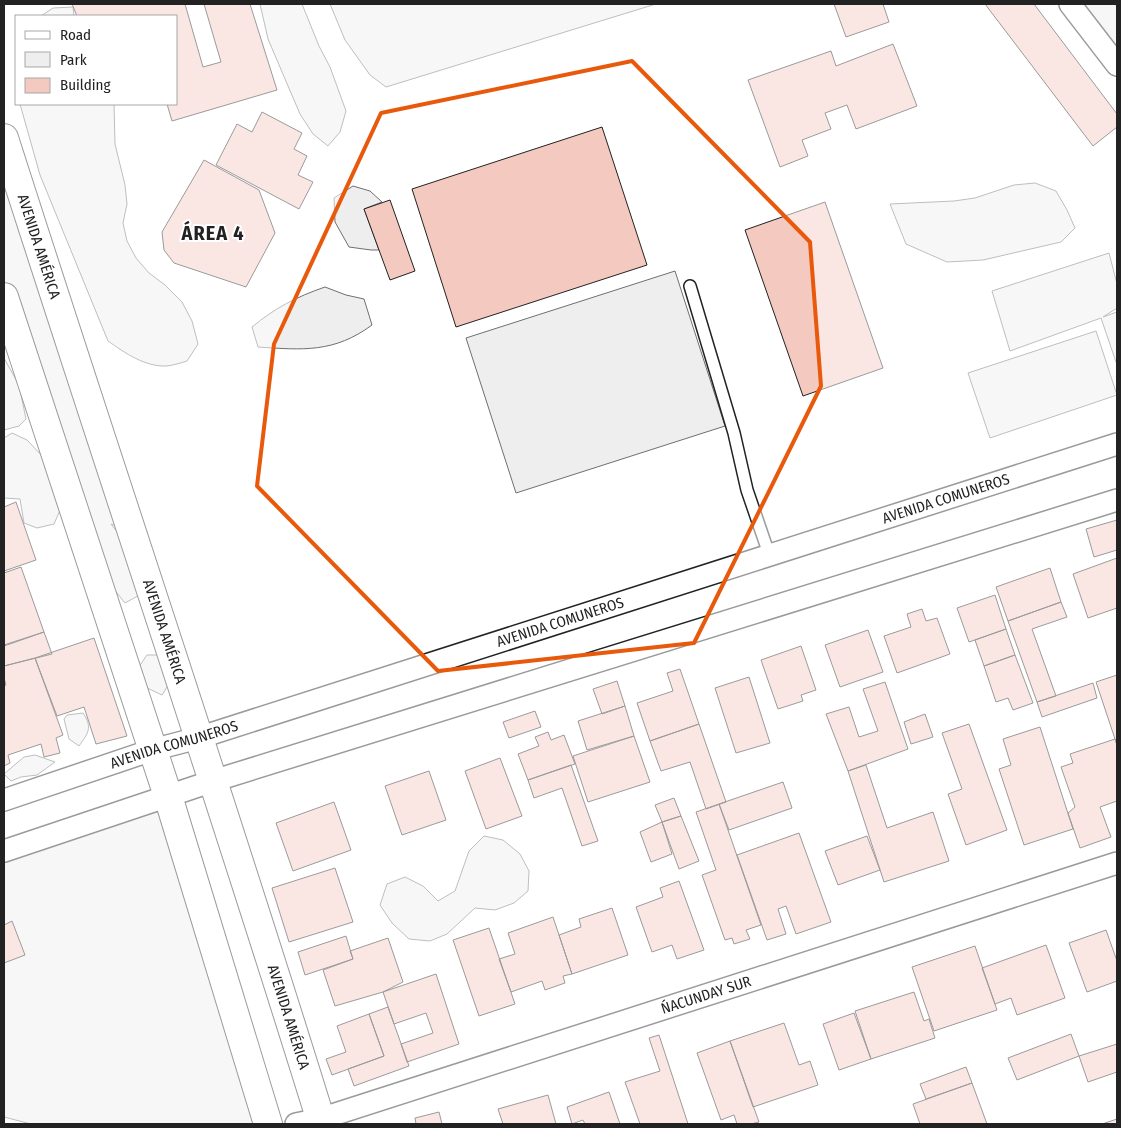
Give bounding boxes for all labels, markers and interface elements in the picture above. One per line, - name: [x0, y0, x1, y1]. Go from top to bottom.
- legend: [15, 15, 178, 105]
- text: Road: [60, 26, 91, 44]
- text: Park: [60, 51, 87, 69]
- text: Building: [60, 76, 111, 94]
- street label: AVENIDA AMÉRICA: [14, 192, 64, 301]
- district label: ÁREA 4: [181, 220, 244, 245]
- street label: AVENIDA COMUNEROS: [880, 470, 1012, 528]
- street label: AVENIDA AMÉRICA: [139, 577, 190, 686]
- street label: AVENIDA COMUNEROS: [494, 593, 626, 651]
- street label: AVENIDA COMUNEROS: [108, 717, 240, 772]
- street label: AVENIDA AMÉRICA: [264, 963, 314, 1072]
- street label: ŃACUNDAY SUR: [659, 972, 753, 1018]

